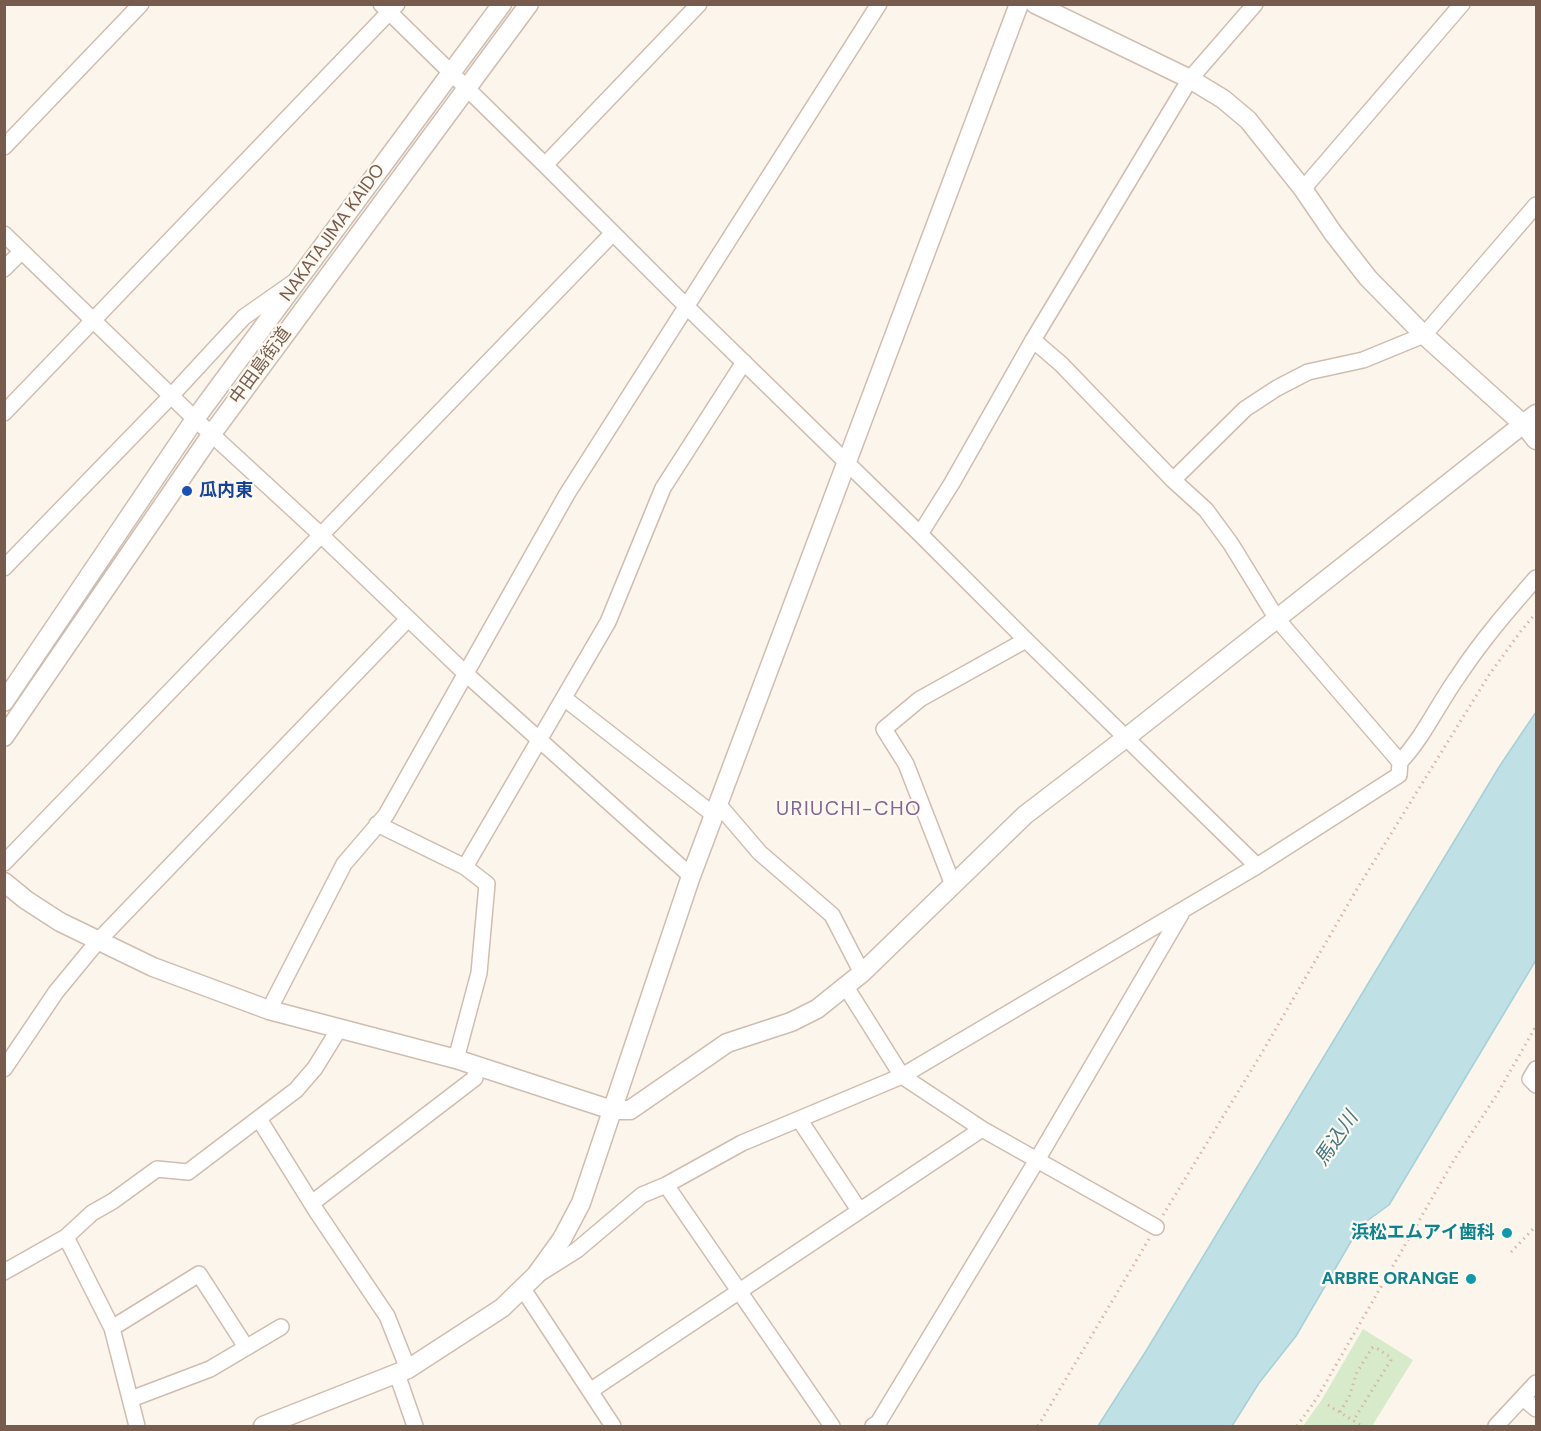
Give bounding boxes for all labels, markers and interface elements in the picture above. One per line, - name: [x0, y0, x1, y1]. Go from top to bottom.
- street label: NAKATAJIMA KAIDO: [276, 160, 390, 306]
- street label: 中田島街道: [226, 323, 296, 409]
- place label: 瓜内東: [199, 480, 253, 502]
- marker: 瓜内東: [180, 484, 194, 498]
- district label: URIUCHI-CHO: [776, 798, 922, 822]
- water label: 馬込川: [1310, 1107, 1364, 1171]
- place label: 浜松エムアイ歯科: [1351, 1222, 1495, 1244]
- marker: 浜松エムアイ歯科: [1500, 1226, 1514, 1240]
- place label: ARBRE ORANGE: [1321, 1268, 1459, 1290]
- marker: ARBRE ORANGE: [1464, 1272, 1478, 1286]

